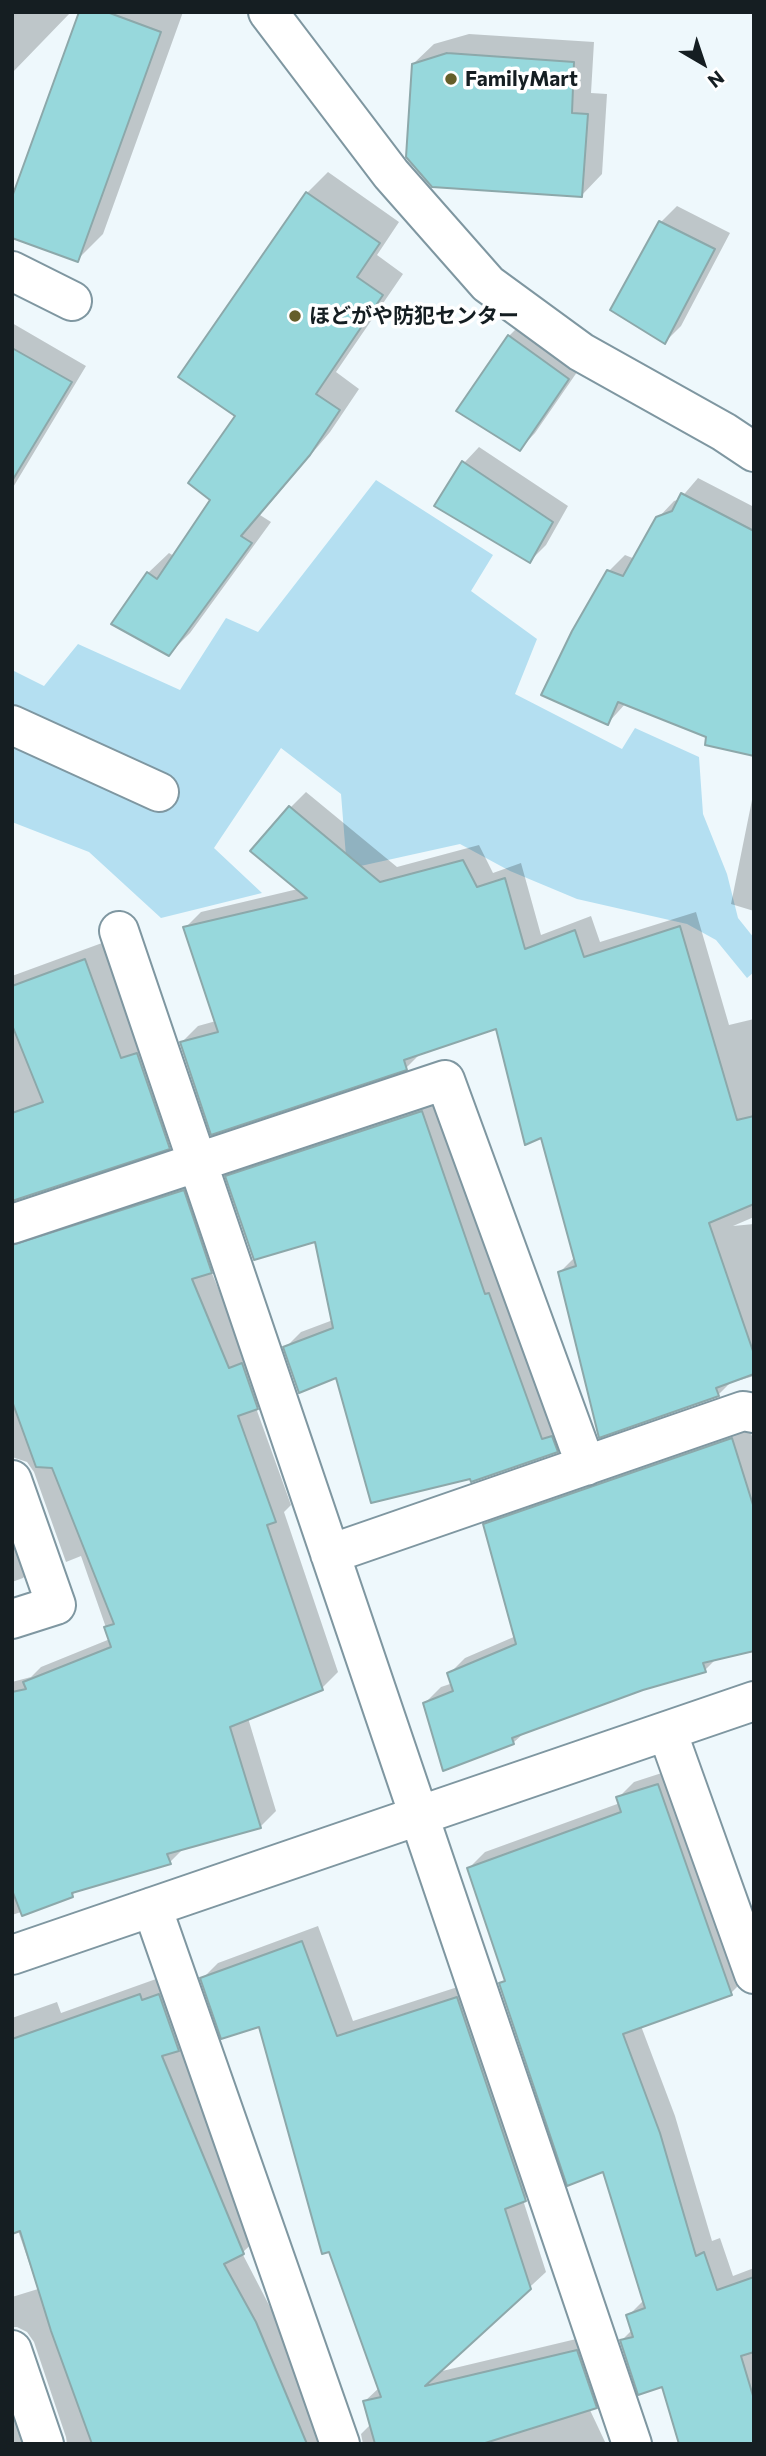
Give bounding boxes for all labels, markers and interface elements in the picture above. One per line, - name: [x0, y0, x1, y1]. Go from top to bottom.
- north arrow: [668, 28, 738, 98]
- place label: FamilyMart: [465, 66, 578, 92]
- text: N: [704, 66, 729, 93]
- marker: FamilyMart: [443, 71, 459, 87]
- place label: ほどがや防犯センター: [309, 303, 519, 329]
- marker: ほどがや防犯センター: [287, 308, 303, 324]

